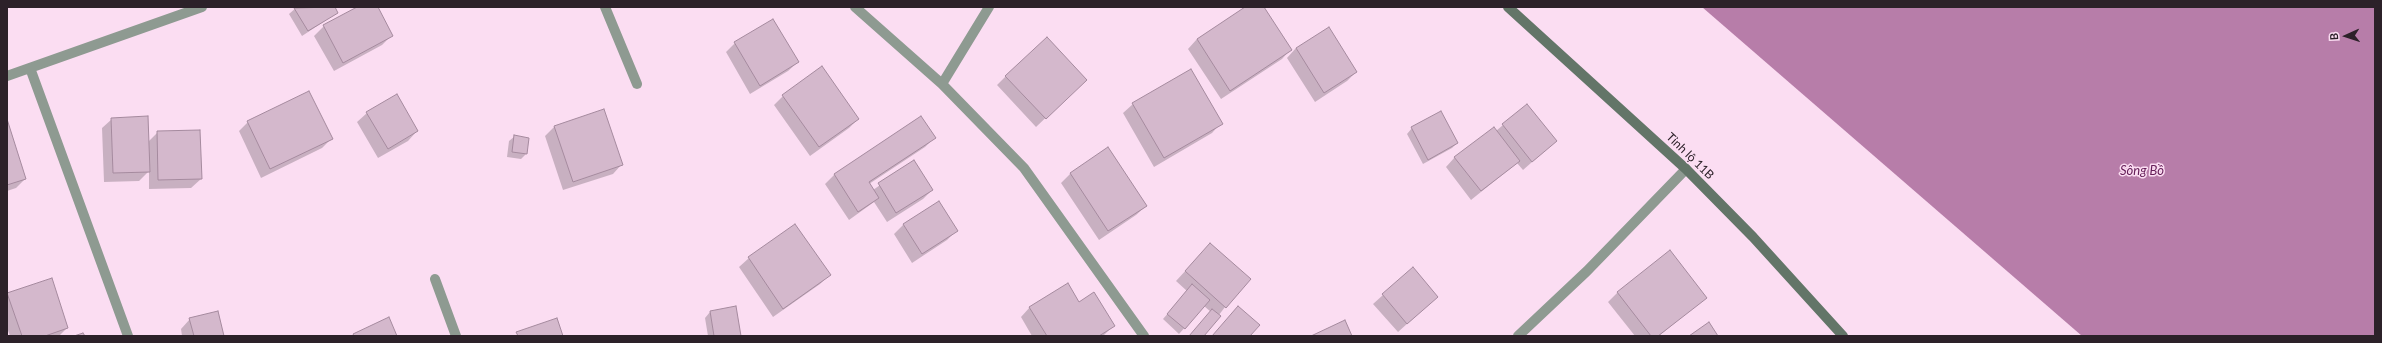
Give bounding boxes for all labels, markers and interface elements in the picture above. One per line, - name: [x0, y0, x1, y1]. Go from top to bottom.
- north arrow: [2326, 16, 2366, 56]
- text: B: [2327, 33, 2340, 41]
- street label: Tỉnh lộ 11B: [1663, 130, 1717, 182]
- water label: Sông Bồ: [2120, 163, 2164, 179]

